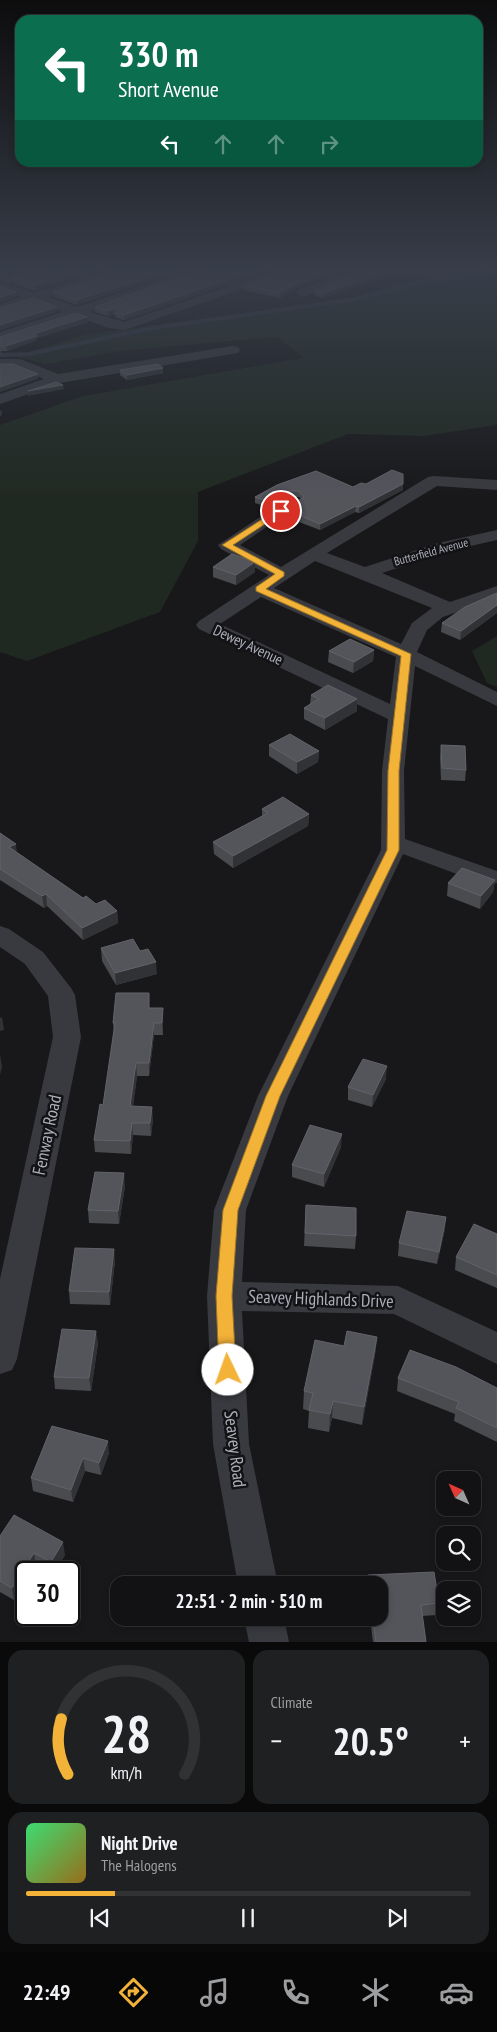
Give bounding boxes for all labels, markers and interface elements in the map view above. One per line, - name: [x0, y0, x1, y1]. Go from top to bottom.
- text: 330 m: [118, 31, 199, 77]
- icon: left: [35, 35, 100, 100]
- text: Short Avenue: [118, 75, 219, 103]
- icon: left: [156, 130, 184, 158]
- icon: ahead: [209, 130, 237, 158]
- icon: ahead: [262, 130, 290, 158]
- icon: right: [315, 130, 343, 158]
- pin: [260, 490, 302, 532]
- icon: arrive: [267, 497, 295, 525]
- street label: Butterfield Avenue: [392, 534, 470, 569]
- street label: Dewey Avenue: [210, 620, 286, 669]
- street label: Fenway Road: [27, 1093, 66, 1177]
- street label: Seavey Highlands Drive: [248, 1284, 394, 1313]
- position arrow: [201, 1343, 253, 1395]
- street label: Seavey Road: [219, 1409, 252, 1489]
- north arrow: [436, 1471, 481, 1516]
- map controls: [436, 1471, 481, 1626]
- button: search: [436, 1526, 481, 1571]
- speed limit sign: 30: [15, 1561, 80, 1626]
- button: layers: [436, 1581, 481, 1626]
- text: 22:51 · 2 min · 510 m: [176, 1589, 322, 1613]
- text: Climate: [271, 1692, 313, 1712]
- text: 28: [101, 1700, 151, 1767]
- text: 20.5°: [333, 1716, 409, 1765]
- text: −: [271, 1722, 282, 1759]
- text: +: [459, 1722, 471, 1759]
- text: km/h: [110, 1761, 142, 1784]
- text: Night Drive: [101, 1831, 178, 1855]
- text: The Halogens: [101, 1855, 177, 1875]
- icon: previous: [86, 1904, 114, 1932]
- icon: pause: [234, 1904, 262, 1932]
- icon: next: [383, 1904, 411, 1932]
- icon: directions: [116, 1975, 151, 2010]
- icon: music: [197, 1975, 232, 2010]
- icon: phone: [278, 1975, 313, 2010]
- icon: climate: [358, 1975, 393, 2010]
- icon: car: [439, 1975, 474, 2010]
- text: 22:49: [23, 1978, 70, 2006]

